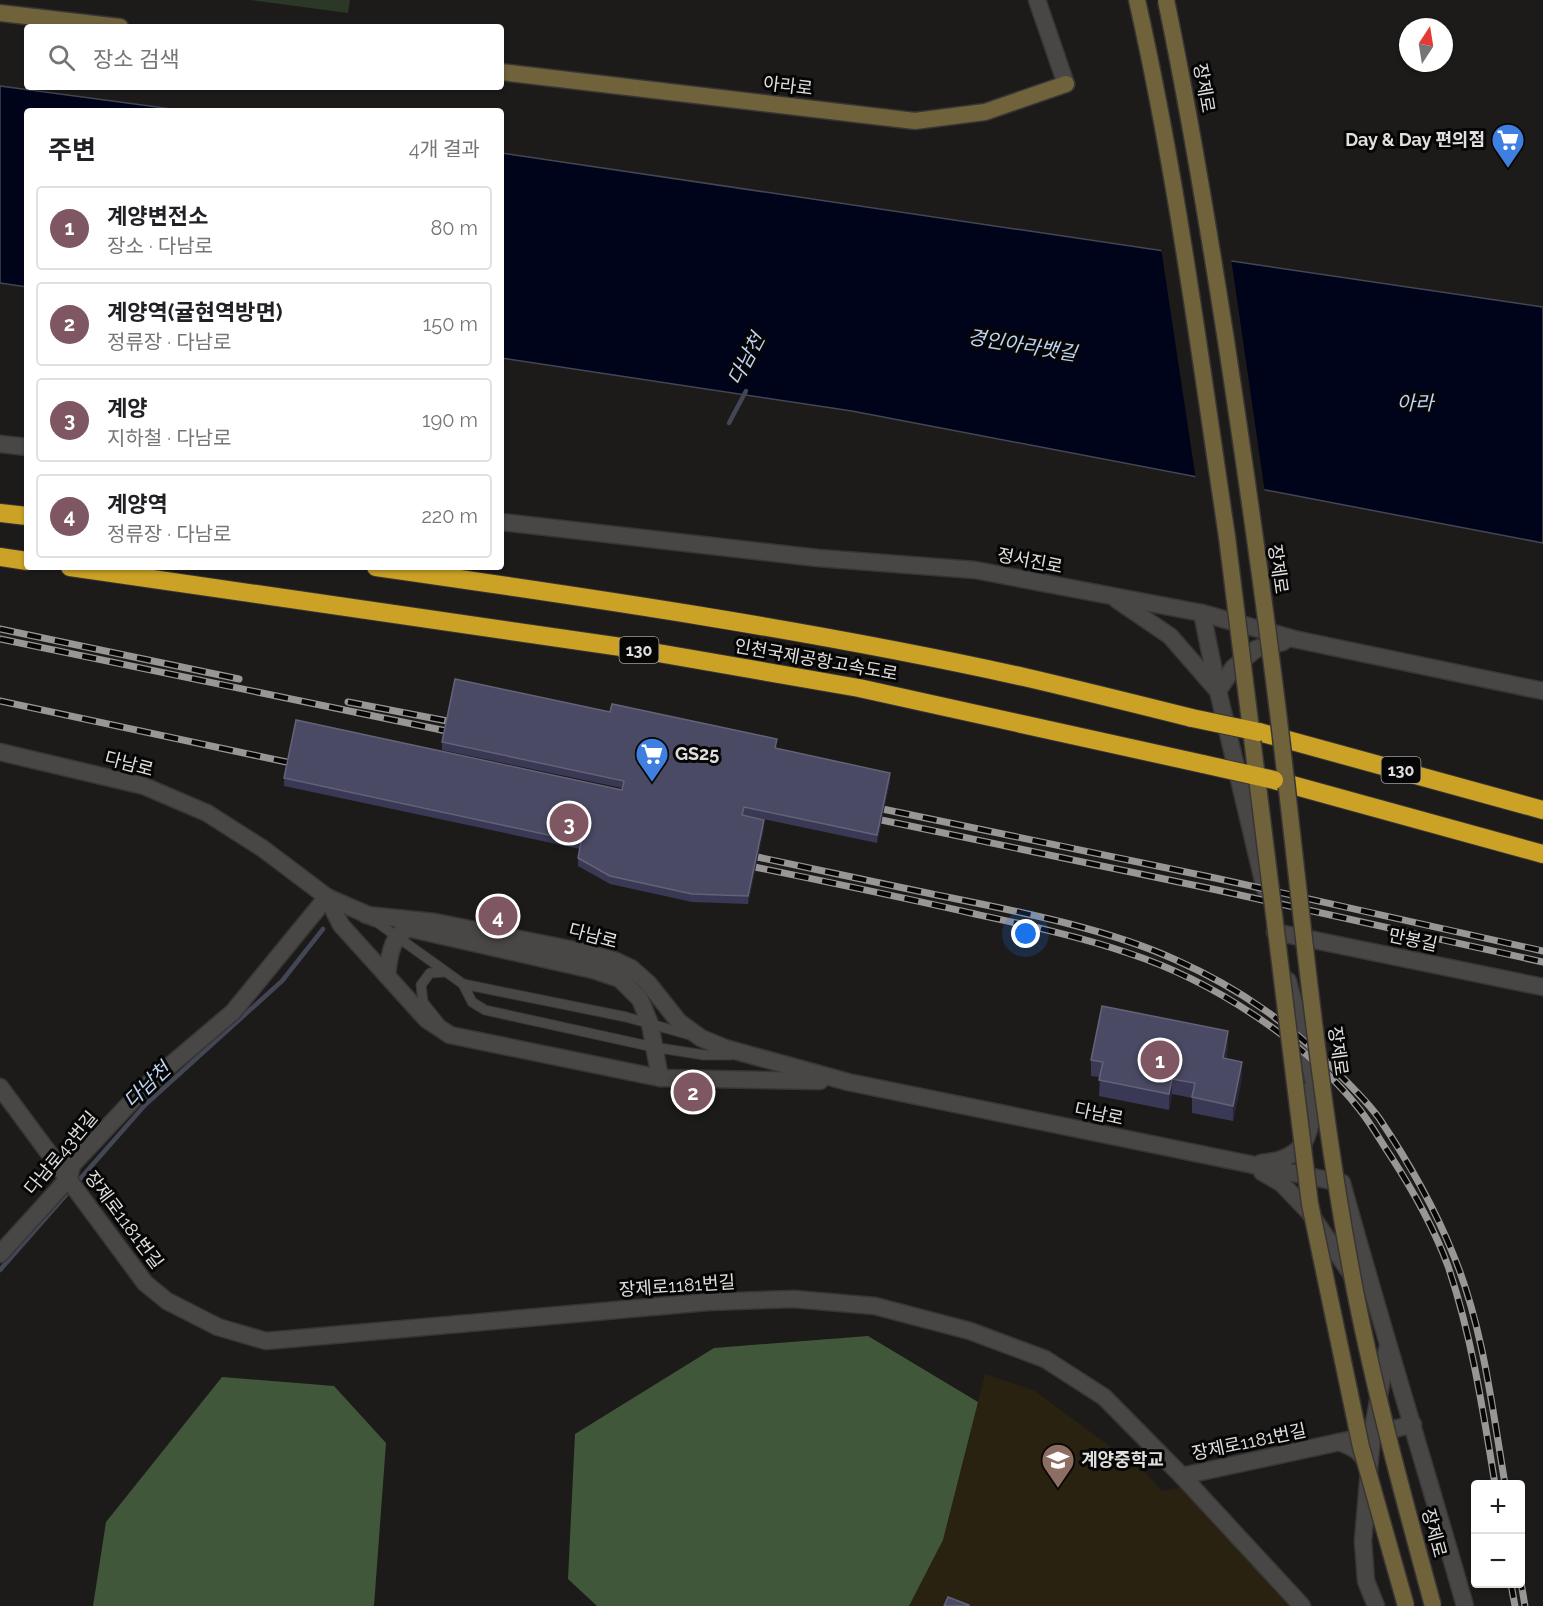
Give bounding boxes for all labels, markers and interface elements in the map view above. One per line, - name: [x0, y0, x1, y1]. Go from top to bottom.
- north arrow: [1399, 18, 1453, 72]
- search box: [24, 24, 504, 90]
- icon: search: [45, 41, 78, 74]
- text: 장소 검색: [93, 46, 180, 72]
- street label: 장제로: [1190, 62, 1219, 114]
- street label: 아라로: [762, 72, 814, 99]
- supermarket icon: Day & Day 편의점: [1490, 122, 1526, 169]
- place label: Day & Day 편의점: [1345, 129, 1485, 150]
- text: 주변: [48, 135, 96, 165]
- text: 4개 결과: [409, 137, 480, 161]
- text: 계양변전소: [107, 203, 208, 229]
- text: 1: [65, 216, 74, 240]
- text: 80 m: [430, 216, 478, 240]
- text: 장소 · 다남로: [107, 234, 213, 258]
- text: 계양역(귤현역방면): [107, 299, 283, 325]
- text: 2: [64, 312, 75, 336]
- text: 150 m: [423, 312, 478, 336]
- water label: 경인아라뱃길: [966, 325, 1080, 366]
- water label: 다남천: [722, 327, 771, 389]
- text: 정류장 · 다남로: [107, 330, 231, 354]
- water label: 아라: [1397, 391, 1436, 415]
- text: 계양: [107, 395, 147, 421]
- text: 3: [64, 408, 75, 432]
- text: 190 m: [422, 408, 478, 432]
- text: 지하철 · 다남로: [107, 426, 231, 450]
- text: 계양역: [107, 491, 168, 517]
- text: 4: [64, 504, 75, 528]
- text: 220 m: [421, 504, 478, 528]
- text: 정류장 · 다남로: [107, 522, 231, 546]
- street label: 장제로: [1265, 543, 1292, 595]
- street label: 정서진로: [996, 544, 1065, 577]
- street label: 인천국제공항고속도로: [733, 635, 899, 684]
- road number: 130: [620, 637, 658, 663]
- supermarket icon: GS25: [634, 736, 670, 783]
- place label: GS25: [675, 743, 719, 764]
- street label: 다남로: [102, 747, 156, 780]
- road number: 130: [1382, 757, 1420, 783]
- pin: 3: [550, 800, 588, 846]
- pin: 4: [478, 894, 518, 938]
- street label: 다남로: [566, 919, 620, 952]
- your location: [1011, 919, 1040, 948]
- street label: 만봉길: [1387, 924, 1440, 955]
- street label: 장제로: [1325, 1025, 1352, 1077]
- pin: 1: [1140, 1038, 1180, 1082]
- water label: 다남천: [119, 1055, 177, 1113]
- pin: 2: [674, 1070, 712, 1114]
- street label: 다남로: [1073, 1098, 1126, 1129]
- street label: 다남로43번길: [20, 1107, 102, 1199]
- street label: 장제로1181번길: [81, 1167, 168, 1273]
- street label: 장제로1181번길: [618, 1271, 736, 1300]
- street label: 장제로1181번길: [1190, 1419, 1308, 1464]
- school or university icon: 계양중학교: [1040, 1442, 1076, 1489]
- place label: 계양중학교: [1081, 1449, 1164, 1470]
- map controls: [1471, 1480, 1525, 1588]
- button: +: [1471, 1480, 1525, 1534]
- street label: 장제로: [1418, 1506, 1451, 1560]
- button: −: [1471, 1534, 1525, 1588]

